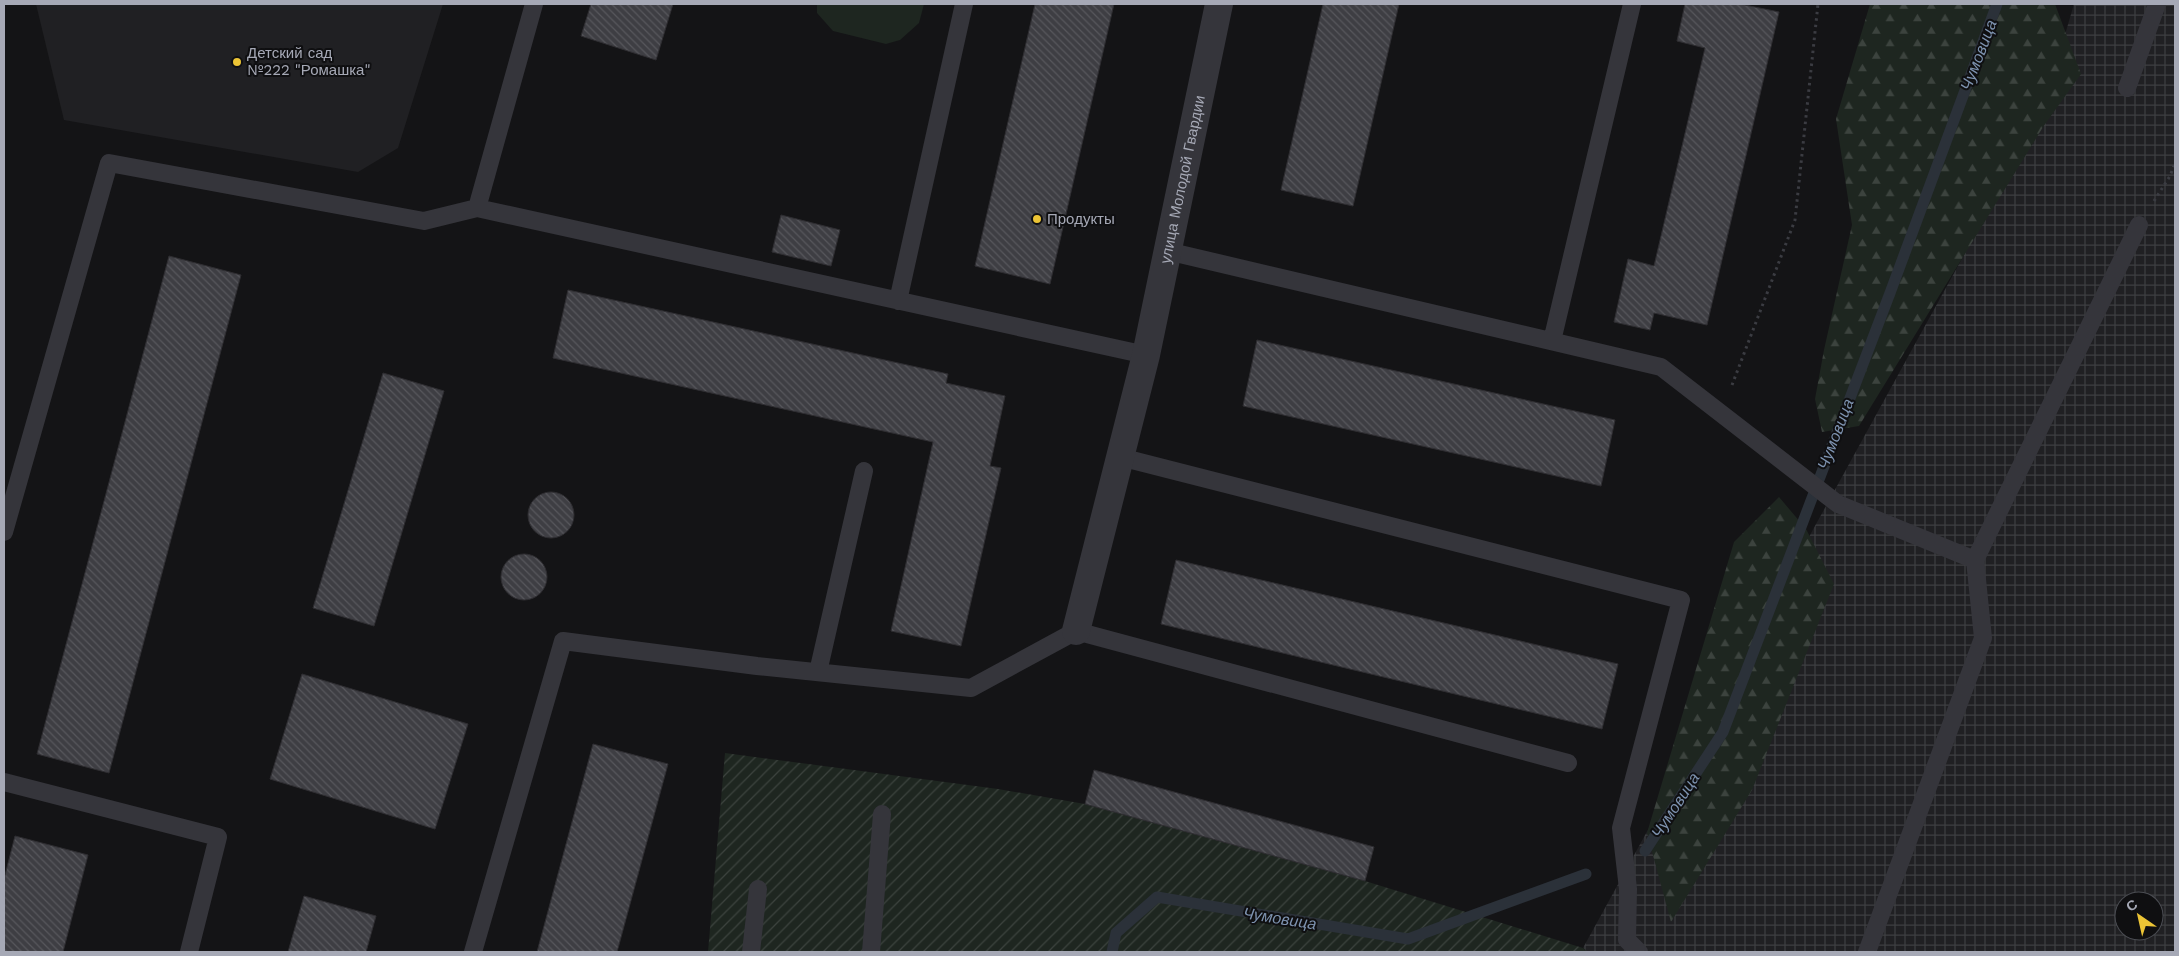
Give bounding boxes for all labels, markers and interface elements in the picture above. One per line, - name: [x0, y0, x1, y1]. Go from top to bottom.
- water label: Чумовица: [1956, 17, 2001, 93]
- place label: Детский сад №222 "Ромашка": [247, 44, 370, 79]
- marker: Детский сад №222 "Ромашка": [231, 56, 243, 68]
- street label: улица Молодой Гвардии: [1156, 94, 1209, 265]
- place label: Продукты: [1047, 210, 1115, 228]
- marker: Продукты: [1031, 213, 1043, 225]
- water label: Чумовица: [1813, 396, 1858, 472]
- water label: Чумовица: [1647, 769, 1704, 842]
- north arrow: [2114, 891, 2164, 941]
- text: С: [2123, 896, 2140, 915]
- water label: Чумовица: [1242, 903, 1318, 934]

